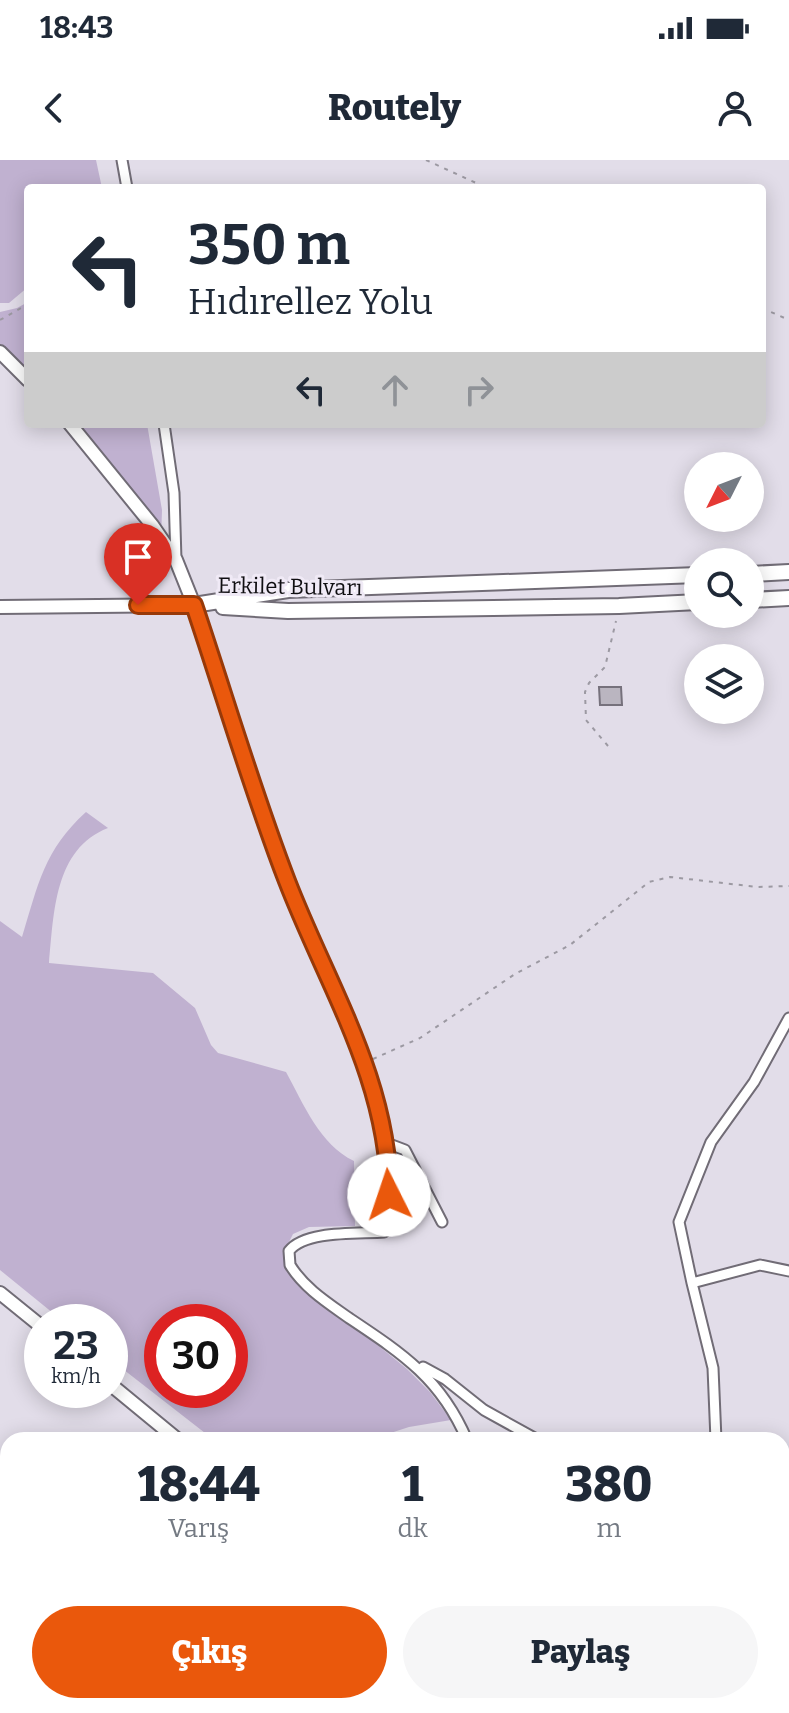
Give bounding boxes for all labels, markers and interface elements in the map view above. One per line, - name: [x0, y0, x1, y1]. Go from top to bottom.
- text: 18:43: [40, 10, 114, 46]
- icon: back: [32, 86, 76, 130]
- text: Routely: [328, 86, 461, 130]
- icon: person: [713, 86, 757, 130]
- text: 350 m: [188, 212, 350, 279]
- icon: left: [56, 216, 160, 320]
- text: Hıdırellez Yolu: [188, 280, 433, 324]
- icon: left: [289, 368, 333, 412]
- icon: ahead: [373, 368, 417, 412]
- icon: right: [457, 368, 501, 412]
- north arrow: [684, 452, 764, 532]
- map controls: [684, 452, 764, 724]
- pin: [104, 523, 172, 605]
- icon: arrive: [116, 535, 160, 579]
- button: search: [684, 548, 764, 628]
- street label: Erkilet Bulvarı: [217, 572, 363, 601]
- button: layers: [684, 644, 764, 724]
- position arrow: [347, 1153, 431, 1237]
- speed limit sign: 30: [144, 1304, 248, 1408]
- text: 23: [53, 1322, 99, 1370]
- text: km/h: [51, 1364, 101, 1388]
- text: 18:44: [138, 1456, 260, 1514]
- text: 1: [402, 1456, 423, 1514]
- text: 380: [565, 1456, 652, 1514]
- text: Varış: [168, 1513, 230, 1544]
- text: dk: [397, 1513, 428, 1544]
- text: m: [596, 1513, 621, 1544]
- button: Çıkış: [32, 1606, 387, 1698]
- button: Paylaş: [403, 1606, 758, 1698]

